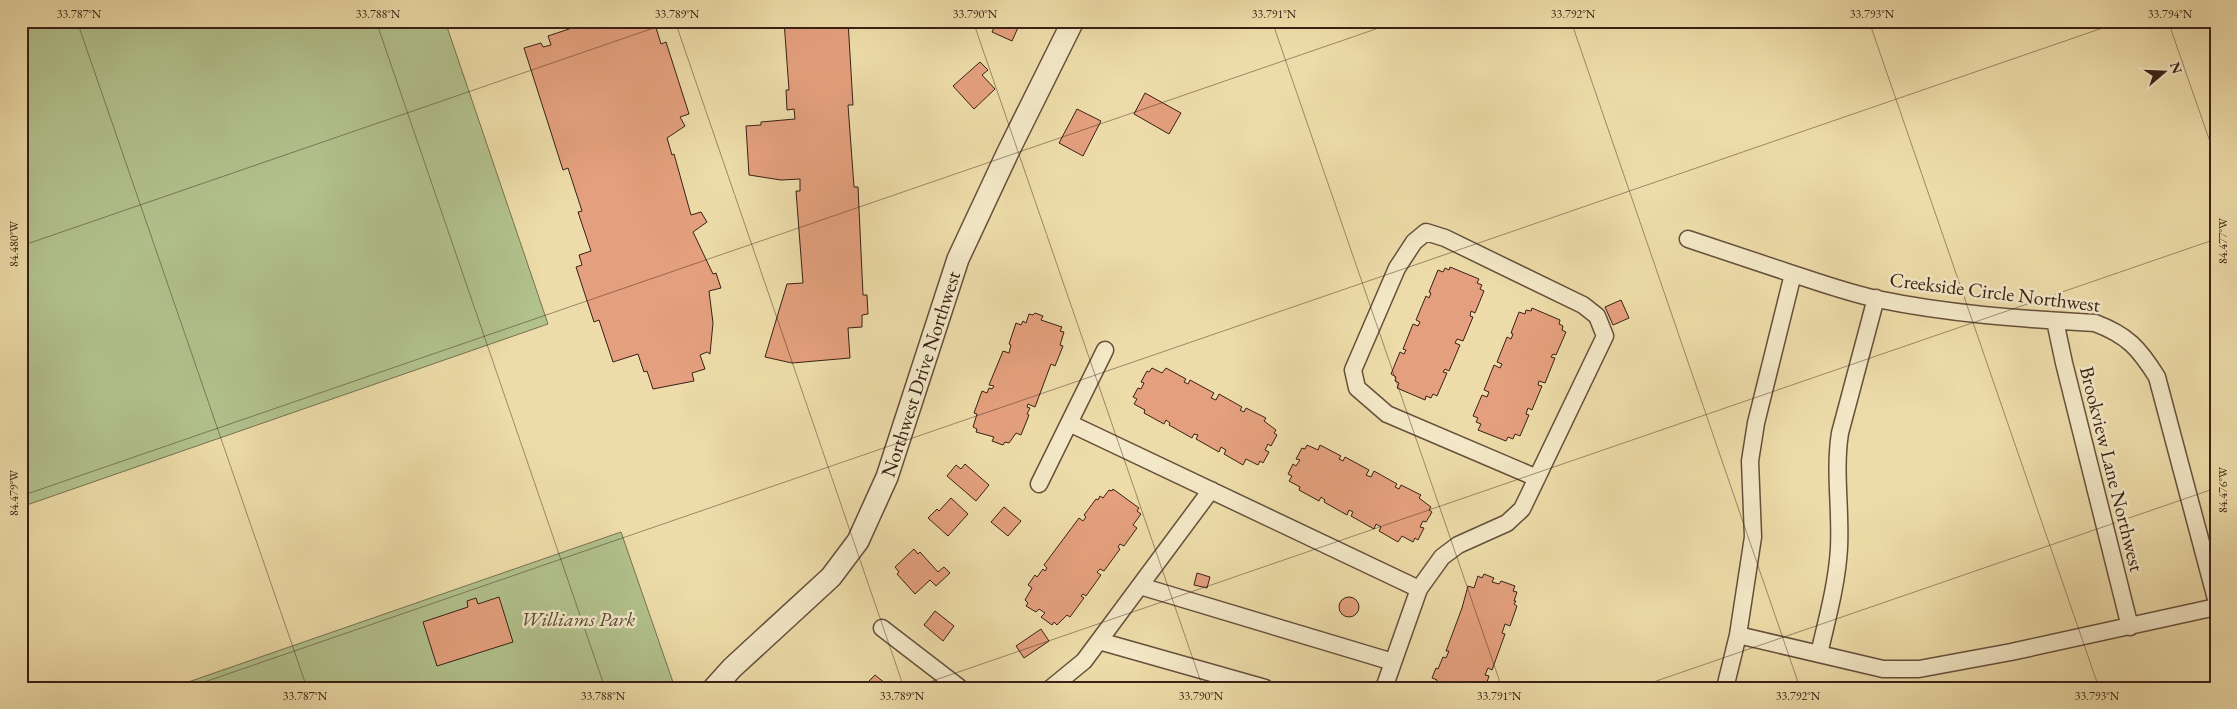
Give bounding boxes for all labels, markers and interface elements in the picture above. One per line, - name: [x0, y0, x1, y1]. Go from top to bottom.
- text: 33.787°N: [57, 6, 102, 22]
- text: 33.788°N: [356, 6, 401, 22]
- text: 33.789°N: [655, 6, 700, 22]
- text: 33.790°N: [953, 6, 998, 22]
- text: 33.791°N: [1252, 6, 1297, 22]
- text: 33.792°N: [1551, 6, 1596, 22]
- text: 33.793°N: [1850, 6, 1895, 22]
- text: 33.794°N: [2148, 6, 2193, 22]
- north arrow: [2140, 48, 2190, 98]
- text: N: [2166, 59, 2187, 77]
- text: 84.477°W: [2215, 217, 2231, 264]
- text: 84.480°W: [6, 220, 22, 267]
- street label: Creekside Circle Northwest: [1888, 266, 2102, 318]
- street label: Northwest Drive Northwest: [875, 267, 966, 480]
- street label: Brookview Lane Northwest: [2074, 364, 2150, 575]
- text: 84.476°W: [2215, 466, 2231, 513]
- text: 84.479°W: [6, 469, 22, 516]
- park label: Williams Park: [521, 606, 635, 632]
- text: 33.787°N: [283, 688, 328, 704]
- text: 33.788°N: [581, 688, 626, 704]
- text: 33.789°N: [880, 688, 925, 704]
- text: 33.790°N: [1179, 688, 1224, 704]
- text: 33.791°N: [1477, 688, 1522, 704]
- text: 33.792°N: [1776, 688, 1821, 704]
- text: 33.793°N: [2075, 688, 2120, 704]

